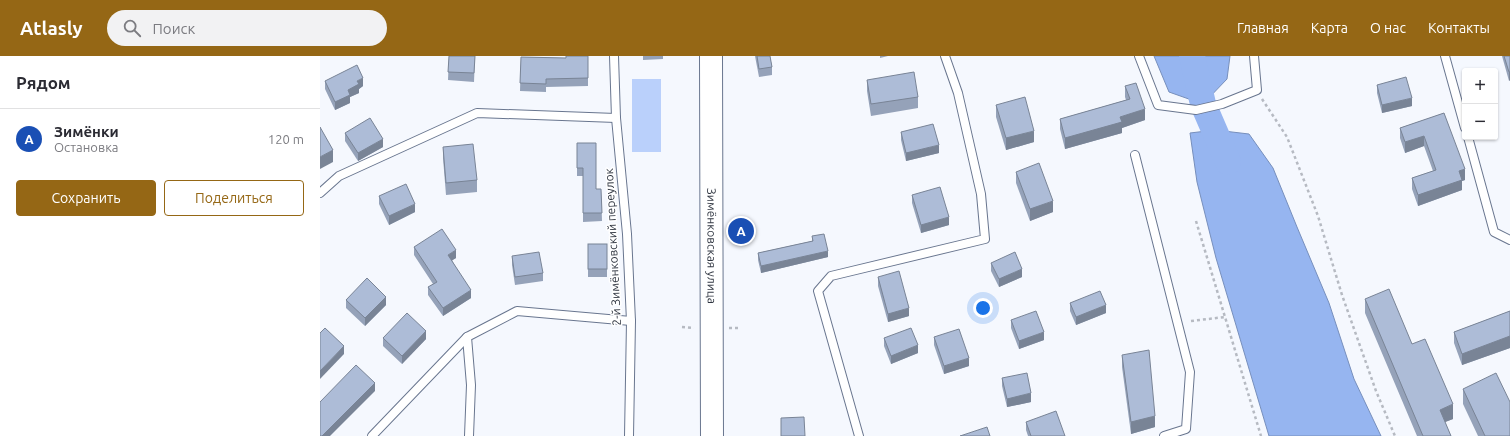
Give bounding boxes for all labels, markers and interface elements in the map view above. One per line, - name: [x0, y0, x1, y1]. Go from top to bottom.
- search box: [107, 10, 387, 46]
- text: Atlasly: [20, 17, 83, 39]
- icon: search: [121, 17, 143, 39]
- text: Поиск: [153, 20, 195, 37]
- text: Главная: [1237, 20, 1289, 36]
- text: Карта: [1311, 20, 1348, 36]
- text: О нас: [1370, 20, 1406, 36]
- text: Контакты: [1428, 20, 1490, 36]
- map controls: [1462, 68, 1498, 140]
- button: +: [1462, 68, 1498, 104]
- text: Рядом: [16, 73, 71, 92]
- button: −: [1462, 104, 1498, 140]
- text: Зимёнки: [54, 123, 119, 140]
- text: A: [24, 132, 34, 146]
- text: 120 m: [268, 132, 304, 146]
- text: Остановка: [54, 140, 119, 154]
- street label: 2-й Зимёнковский переулок: [602, 168, 623, 326]
- button: Сохранить: [16, 180, 156, 216]
- button: Поделиться: [164, 180, 304, 216]
- street label: Зимёнковская улица: [705, 188, 719, 304]
- pin: A: [728, 216, 754, 246]
- your location: [973, 298, 993, 318]

